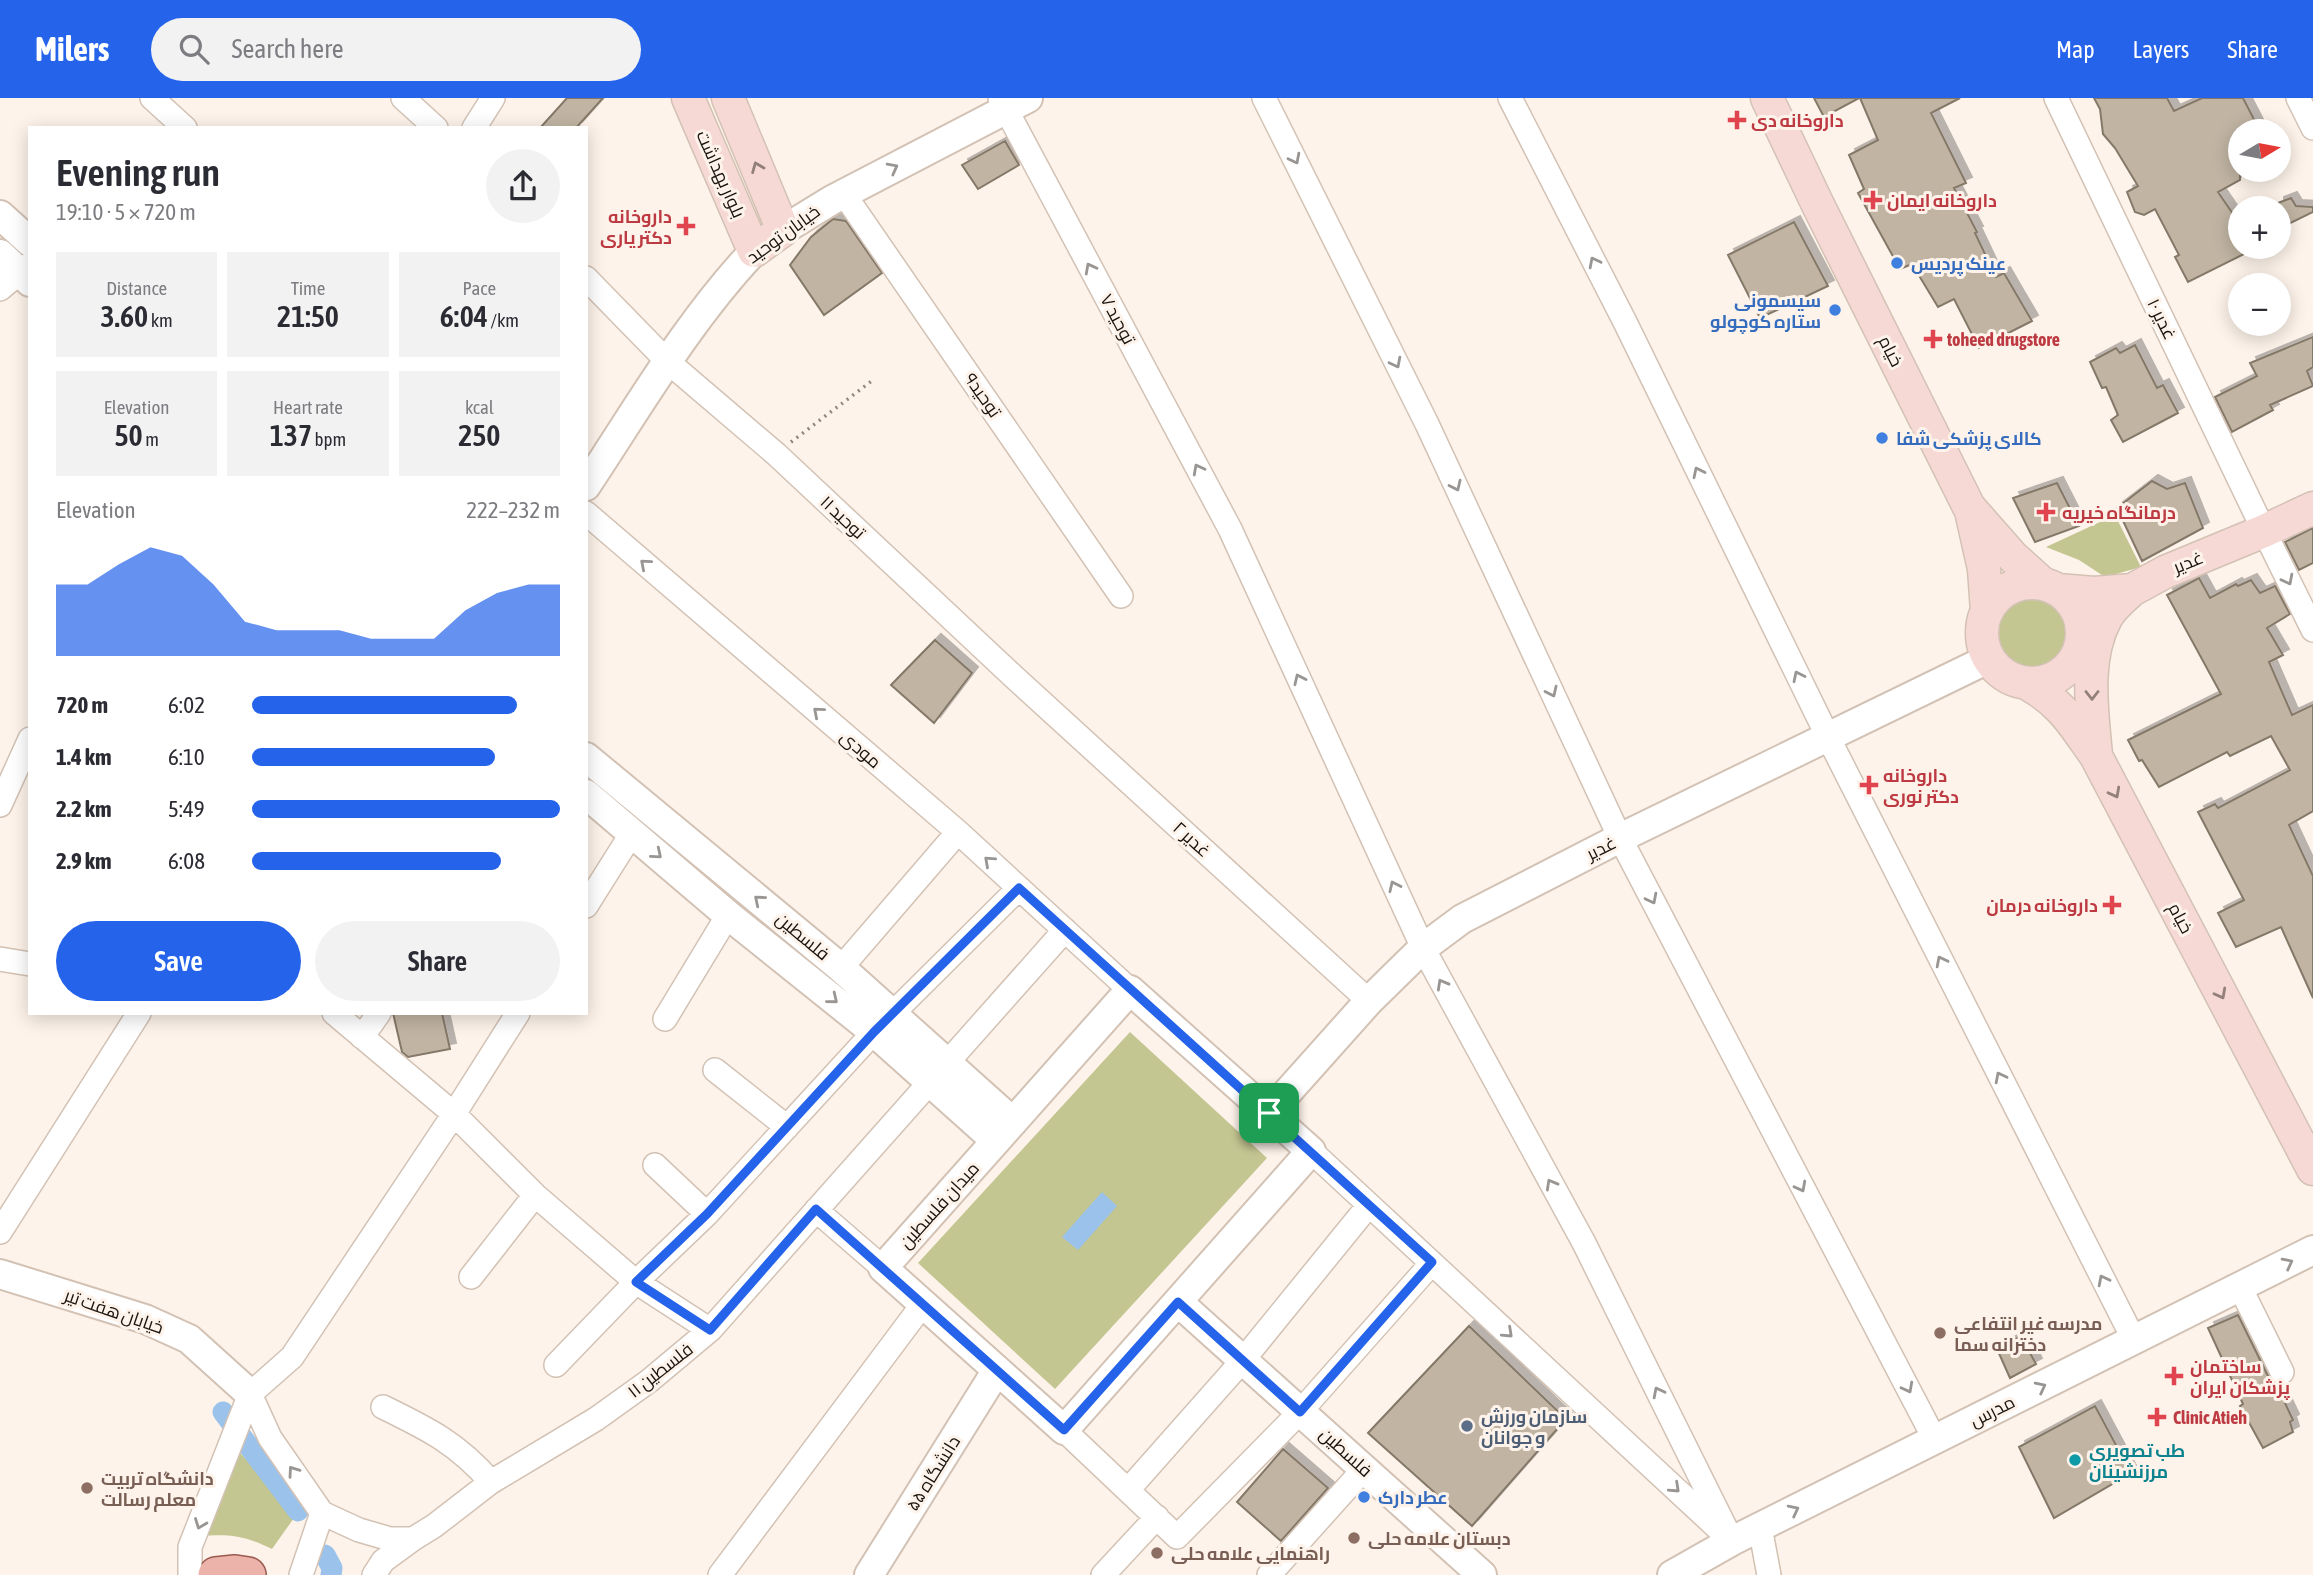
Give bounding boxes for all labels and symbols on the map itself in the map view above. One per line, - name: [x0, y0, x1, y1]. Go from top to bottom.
- place label: داروخانه دی: [1751, 110, 1844, 132]
- marker: داروخانه دی: [1729, 112, 1745, 128]
- north arrow: [2228, 119, 2291, 182]
- street label: بلوار بهداشت: [691, 127, 750, 221]
- one-way arrow: [1286, 152, 1300, 164]
- one-way arrow: [751, 161, 765, 173]
- one-way arrow: [886, 163, 898, 177]
- place label: داروخانه ایمان: [1887, 190, 1997, 212]
- marker: داروخانه ایمان: [1865, 192, 1881, 208]
- street label: خیابان توحید: [742, 200, 824, 268]
- place label: داروخانه دکتر یاری: [600, 206, 672, 249]
- marker: داروخانه دکتر یاری: [678, 218, 694, 234]
- place label: عینک پردیس: [1911, 253, 2006, 276]
- marker: عینک پردیس: [1889, 255, 1905, 271]
- one-way arrow: [1589, 257, 1602, 269]
- one-way arrow: [1085, 263, 1099, 276]
- street label: توحید ۷: [1095, 290, 1140, 348]
- place label: سیسمونی ستاره کوچولو: [1710, 290, 1821, 334]
- street label: غدیر ۱۰: [2142, 295, 2181, 343]
- marker: سیسمونی ستاره کوچولو: [1827, 302, 1843, 318]
- place label: toheed drugstore: [1946, 329, 2060, 350]
- marker: toheed drugstore: [1925, 331, 1941, 347]
- street label: خیام: [1873, 332, 1908, 371]
- one-way arrow: [1388, 356, 1402, 368]
- street label: توحید۹: [959, 369, 1006, 422]
- place label: کالای پزشکی شفا: [1896, 428, 2042, 451]
- marker: کالای پزشکی شفا: [1874, 430, 1890, 446]
- one-way arrow: [1193, 464, 1206, 476]
- one-way arrow: [1693, 467, 1707, 479]
- one-way arrow: [1448, 479, 1462, 491]
- street label: توحید ۱۱: [816, 491, 870, 544]
- marker: درمانگاه خیریه: [2036, 502, 2056, 522]
- place label: درمانگاه خیریه: [2062, 502, 2176, 524]
- street label: غدیر: [2169, 547, 2206, 579]
- one-way arrow: [641, 560, 654, 572]
- one-way arrow: [2280, 573, 2294, 586]
- one-way arrow: [1792, 671, 1806, 683]
- one-way arrow: [1293, 674, 1307, 686]
- one-way arrow: [1544, 685, 1558, 697]
- one-way arrow: [2084, 690, 2100, 701]
- one-way arrow: [813, 708, 826, 720]
- street label: مودی: [836, 726, 886, 773]
- place label: داروخانه دکتر نوری: [1883, 765, 1959, 808]
- marker: داروخانه دکتر نوری: [1861, 777, 1877, 793]
- one-way arrow: [2107, 786, 2121, 798]
- street label: غدیر ۲: [1169, 817, 1215, 862]
- street label: غدیر: [1582, 832, 1620, 865]
- one-way arrow: [649, 846, 662, 858]
- one-way arrow: [985, 857, 998, 869]
- one-way arrow: [1388, 881, 1402, 893]
- one-way arrow: [1643, 891, 1657, 904]
- place label: داروخانه درمان: [1986, 895, 2098, 917]
- one-way arrow: [754, 896, 767, 908]
- marker: داروخانه درمان: [2104, 897, 2120, 913]
- street label: خیام: [2162, 899, 2198, 938]
- street label: فلسطین: [771, 908, 834, 965]
- one-way arrow: [1935, 955, 1949, 968]
- one-way arrow: [1437, 979, 1450, 991]
- one-way arrow: [2213, 987, 2226, 999]
- one-way arrow: [825, 990, 837, 1003]
- one-way arrow: [1994, 1072, 2008, 1084]
- pin: [1239, 1083, 1299, 1143]
- street label: میدان فلسطین: [895, 1157, 984, 1253]
- one-way arrow: [1546, 1178, 1560, 1191]
- one-way arrow: [1793, 1179, 1807, 1192]
- one-way arrow: [2281, 1257, 2293, 1271]
- one-way arrow: [2097, 1274, 2111, 1287]
- street label: خیابان هفت تیر: [60, 1284, 166, 1339]
- place label: مدرسه غیر انتفاعی دخترانه سما: [1954, 1313, 2102, 1356]
- one-way arrow: [1500, 1325, 1513, 1338]
- marker: مدرسه غیر انتفاعی دخترانه سما: [1932, 1325, 1948, 1341]
- street label: فلسطین ۱۱: [623, 1338, 697, 1403]
- place label: ساختمان پزشکان ایران: [2190, 1356, 2290, 1400]
- marker: ساختمان پزشکان ایران: [2164, 1366, 2184, 1386]
- one-way arrow: [1899, 1381, 1913, 1393]
- one-way arrow: [2034, 1381, 2046, 1395]
- one-way arrow: [1653, 1387, 1667, 1399]
- street label: مدرس: [1966, 1391, 2018, 1432]
- place label: سازمان ورزش و جوانان: [1481, 1406, 1587, 1449]
- marker: Clinic Atieh: [2147, 1407, 2167, 1427]
- place label: Clinic Atieh: [2173, 1407, 2247, 1428]
- marker: سازمان ورزش و جوانان: [1459, 1418, 1475, 1434]
- street label: فلسطین: [1315, 1423, 1377, 1482]
- street label: دانشگاه ۵۵: [902, 1432, 964, 1514]
- place label: طب تصویری مرزنشینان: [2089, 1440, 2185, 1483]
- marker: طب تصویری مرزنشینان: [2067, 1452, 2083, 1468]
- one-way arrow: [289, 1466, 301, 1479]
- place label: دانشگاه تربیت معلم رسالت: [101, 1468, 214, 1512]
- one-way arrow: [1667, 1479, 1680, 1492]
- marker: دانشگاه تربیت معلم رسالت: [79, 1480, 95, 1496]
- place label: عطر دارک: [1378, 1487, 1448, 1509]
- marker: عطر دارک: [1356, 1489, 1372, 1505]
- one-way arrow: [1787, 1505, 1799, 1519]
- one-way arrow: [194, 1517, 208, 1529]
- place label: دبستان علامه حلی: [1368, 1528, 1511, 1550]
- marker: دبستان علامه حلی: [1346, 1530, 1362, 1546]
- place label: راهنمایی علامه حلی: [1171, 1543, 1330, 1565]
- marker: راهنمایی علامه حلی: [1149, 1545, 1165, 1561]

